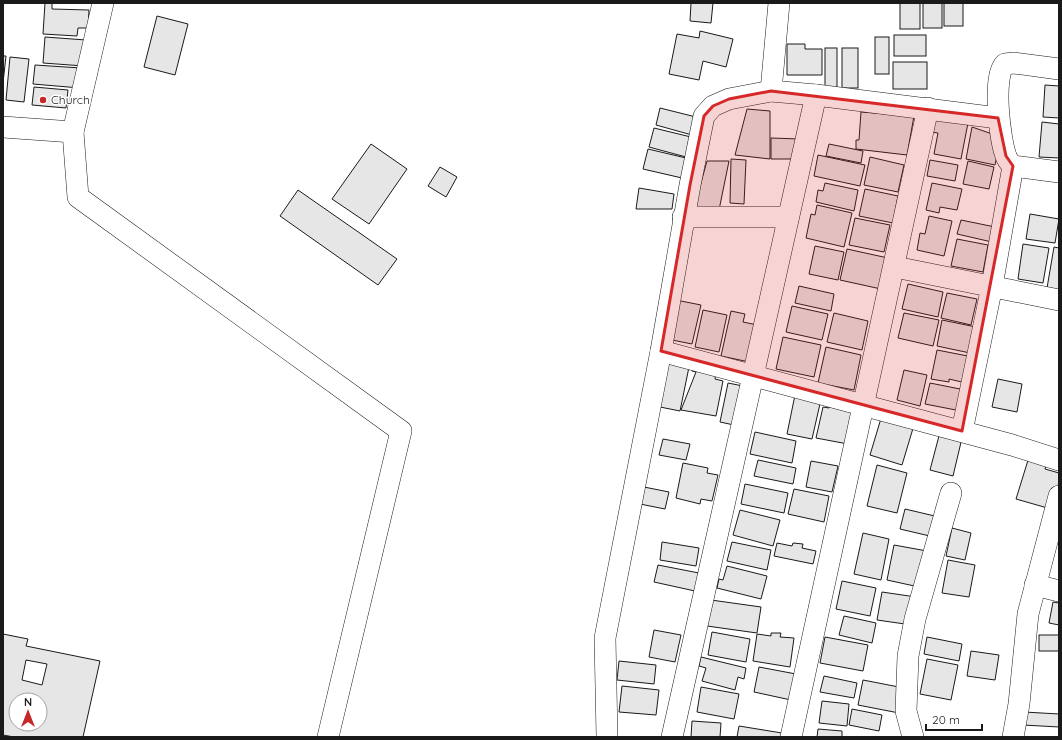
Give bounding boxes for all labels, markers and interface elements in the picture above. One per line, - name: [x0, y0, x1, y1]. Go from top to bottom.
- place label: Church: [51, 92, 90, 107]
- marker: Church: [38, 95, 48, 105]
- north arrow: [8, 692, 48, 732]
- text: N: [24, 695, 32, 709]
- scale bar: [926, 706, 982, 732]
- text: 20 m: [932, 712, 960, 727]

